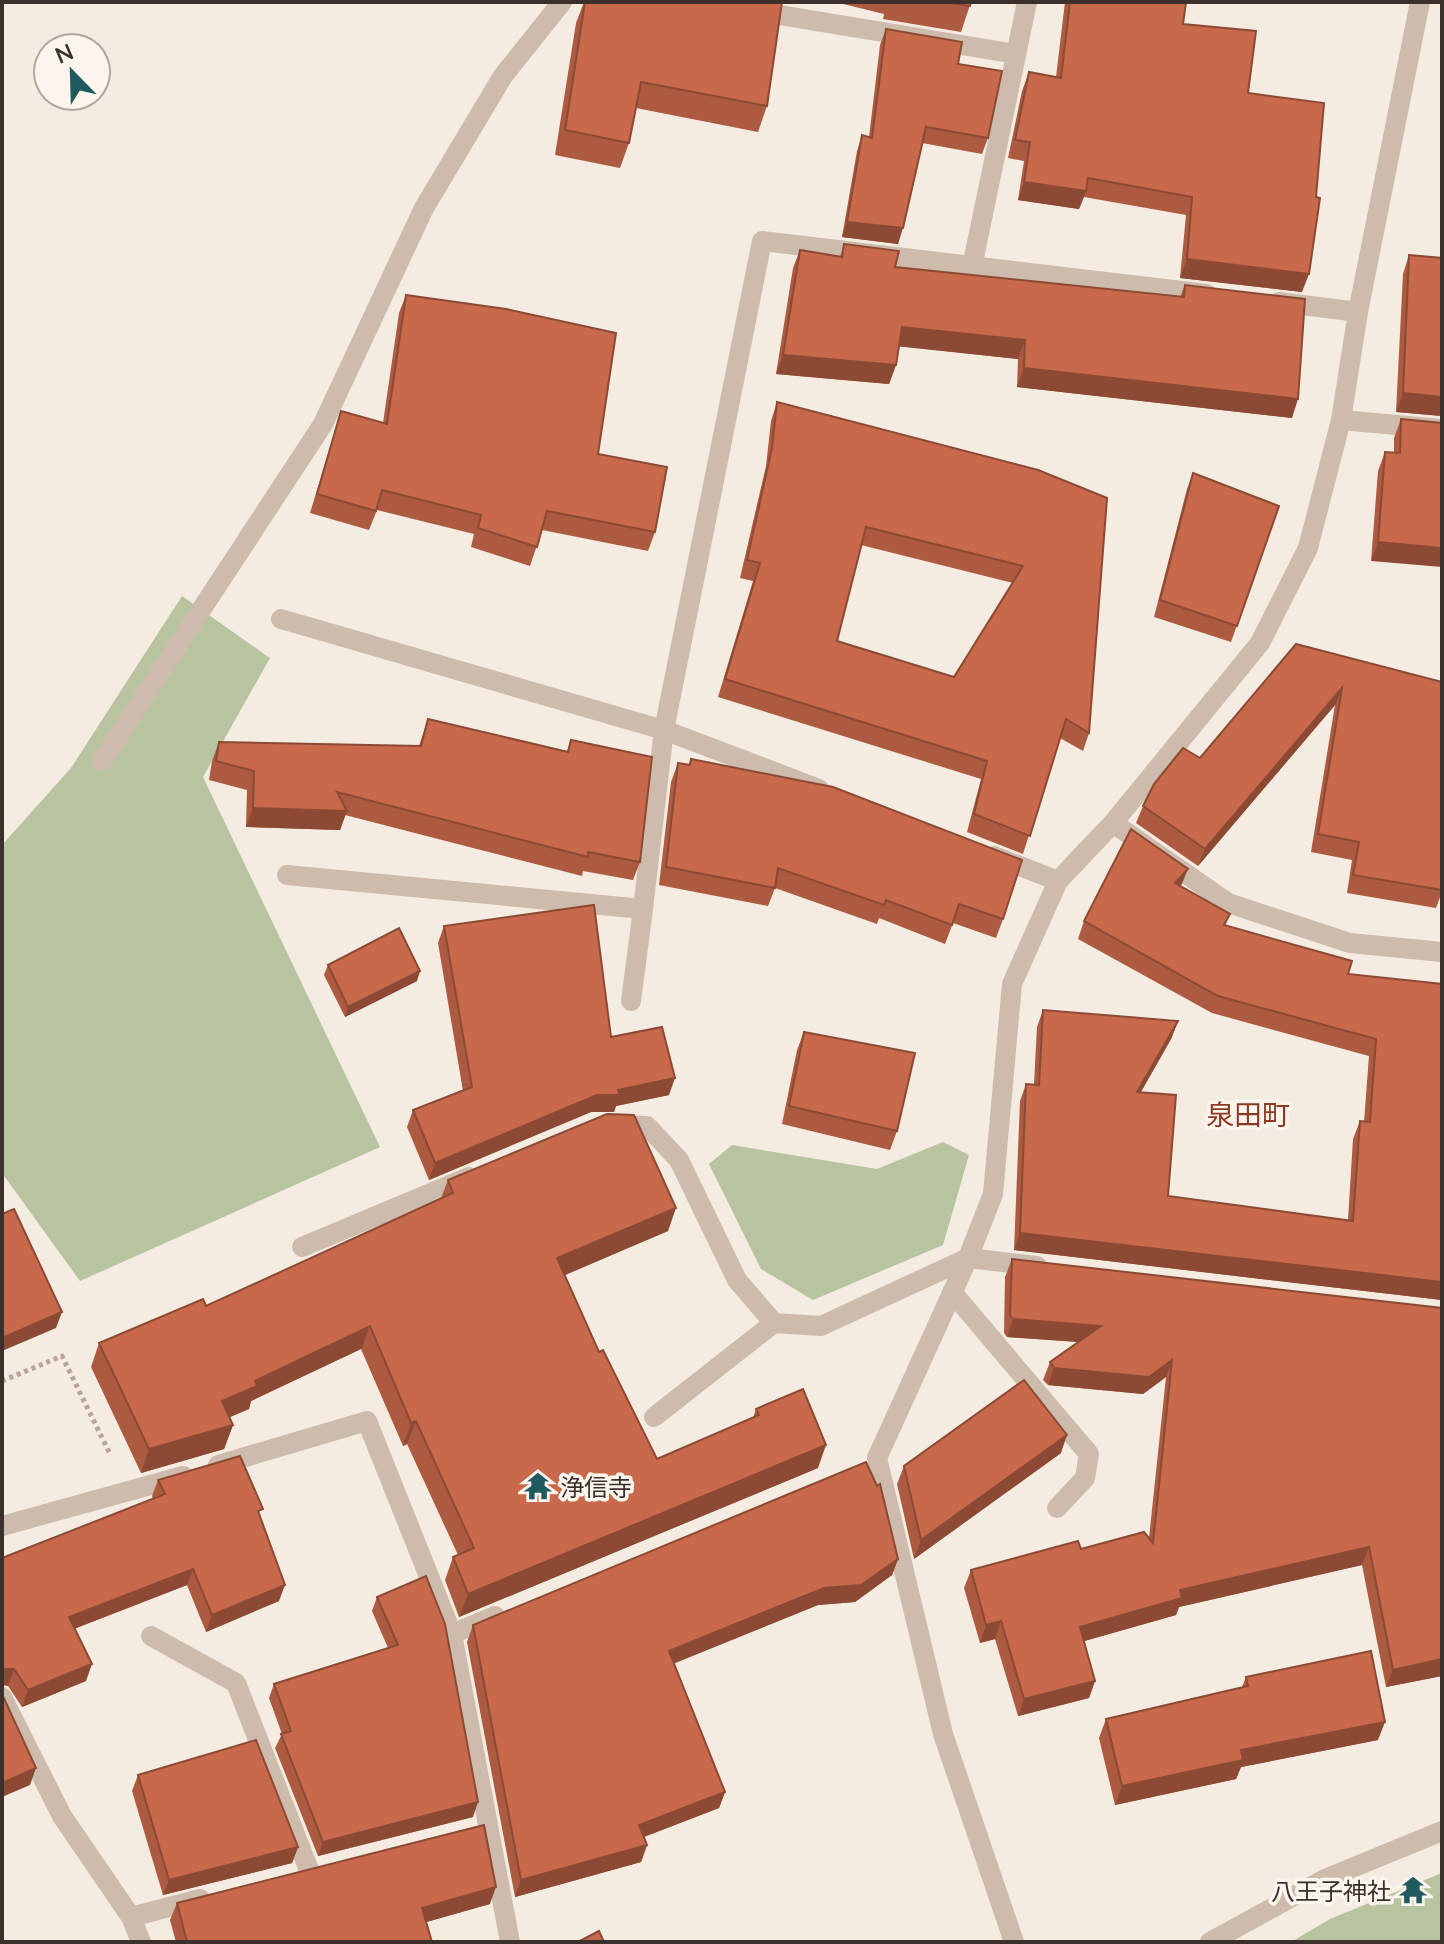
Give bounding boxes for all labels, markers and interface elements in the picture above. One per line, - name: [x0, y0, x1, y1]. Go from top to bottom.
- north arrow: [32, 32, 112, 112]
- text: N: [51, 37, 77, 69]
- district label: 泉田町: [1206, 1097, 1290, 1131]
- temple icon: 浄信寺: [523, 1471, 553, 1501]
- place label: 浄信寺: [560, 1472, 632, 1501]
- temple icon: 八王子神社: [1398, 1875, 1428, 1905]
- place label: 八王子神社: [1271, 1876, 1391, 1905]

